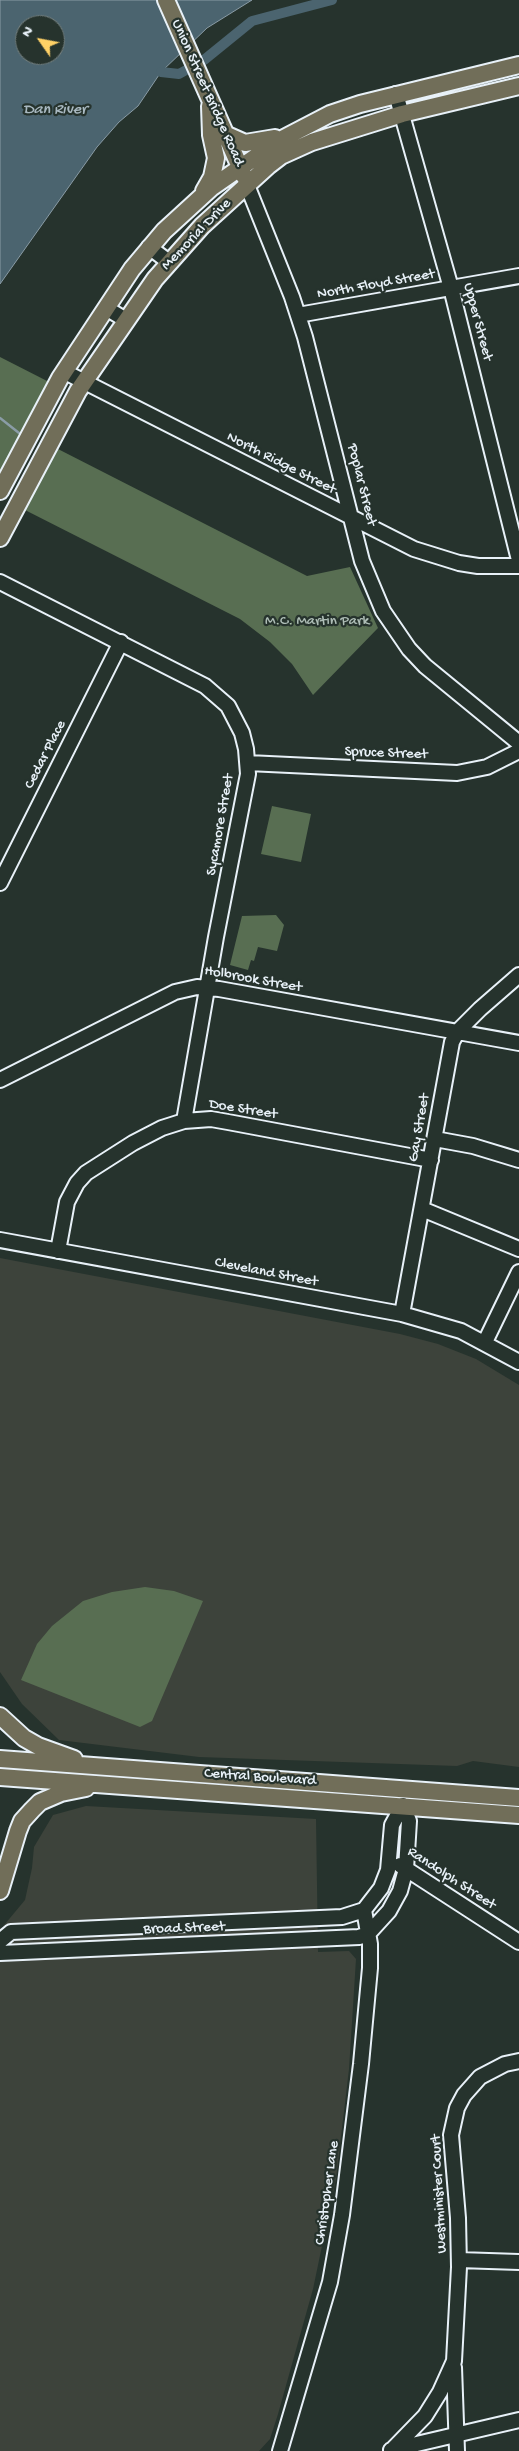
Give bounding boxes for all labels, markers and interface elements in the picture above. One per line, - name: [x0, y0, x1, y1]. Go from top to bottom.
- north arrow: [15, 15, 65, 65]
- street label: Union Street Bridge Road: [167, 17, 247, 169]
- text: N: [18, 24, 37, 41]
- water label: Dan River: [23, 101, 87, 121]
- street label: Memorial Drive: [158, 195, 236, 275]
- street label: North Floyd Street: [316, 266, 436, 304]
- street label: Upper Street: [458, 281, 496, 363]
- street label: North Ridge Street: [223, 429, 339, 499]
- street label: Poplar Street: [342, 442, 380, 528]
- park label: M.C. Martin Park: [265, 613, 369, 631]
- street label: Cedar Place: [21, 718, 71, 792]
- street label: Spruce Street: [344, 744, 428, 764]
- street label: Sycamore Street: [203, 773, 239, 877]
- street label: Holbrook Street: [203, 963, 303, 997]
- street label: Gay Street: [405, 1093, 435, 1163]
- street label: Doe Street: [208, 1096, 278, 1124]
- street label: Cleveland Street: [213, 1254, 319, 1292]
- street label: Central Boulevard: [203, 1765, 317, 1791]
- street label: Randolph Street: [403, 1844, 499, 1914]
- street label: Broad Street: [143, 1919, 225, 1939]
- street label: Westminister Court: [428, 2134, 452, 2254]
- street label: Christopher Lane: [312, 2140, 344, 2246]

